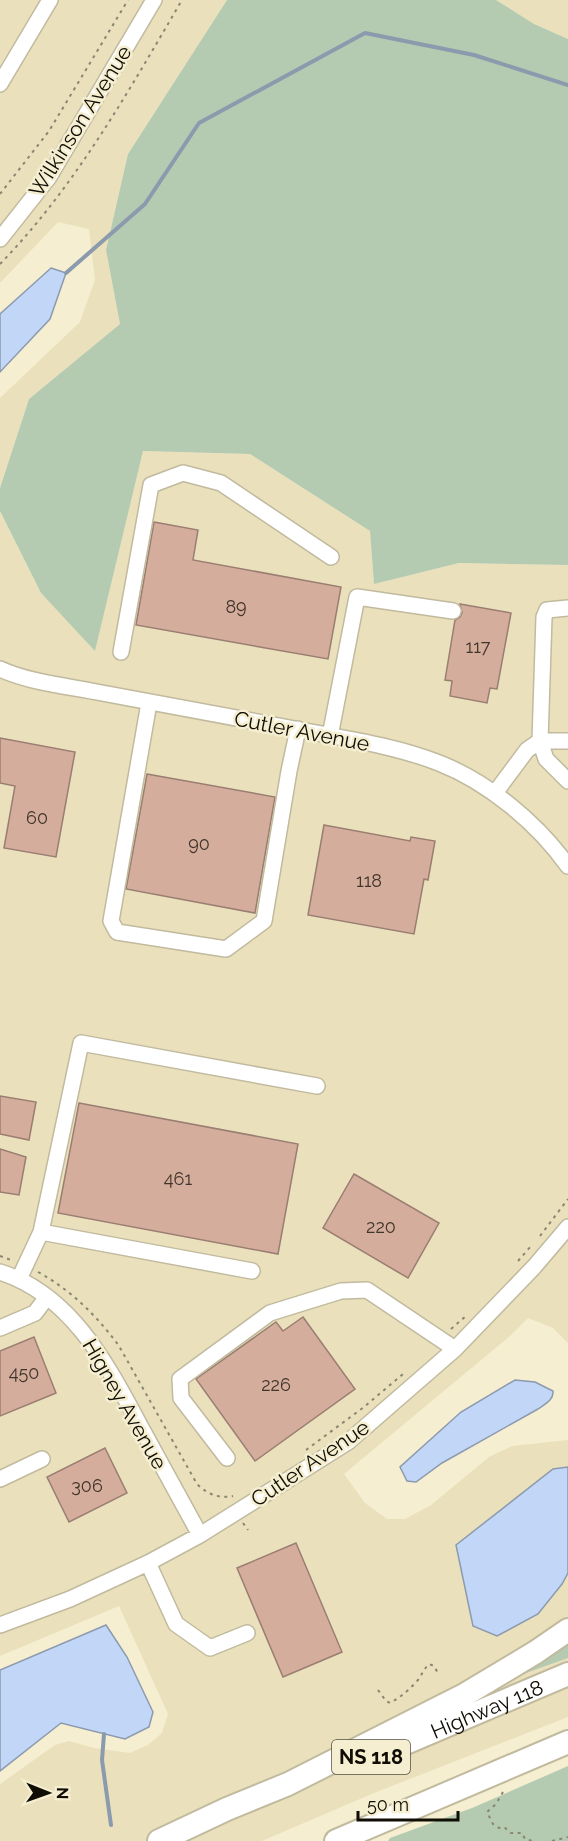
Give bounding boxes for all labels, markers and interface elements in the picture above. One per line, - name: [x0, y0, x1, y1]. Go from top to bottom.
- street label: Wilkinson Avenue: [23, 41, 137, 201]
- house number: 89: [225, 596, 247, 617]
- house number: 117: [466, 636, 491, 657]
- street label: Cutler Avenue: [232, 706, 372, 756]
- house number: 60: [26, 807, 48, 828]
- house number: 90: [188, 833, 210, 854]
- house number: 118: [356, 870, 382, 891]
- house number: 461: [164, 1168, 192, 1189]
- house number: 220: [366, 1216, 396, 1237]
- street label: Higney Avenue: [78, 1334, 172, 1474]
- house number: 450: [9, 1362, 39, 1383]
- house number: 226: [261, 1374, 291, 1395]
- street label: Cutler Avenue: [246, 1414, 374, 1512]
- house number: 306: [71, 1475, 103, 1496]
- street label: Highway 118: [427, 1674, 547, 1743]
- road number: NS 118: [332, 1740, 410, 1774]
- north arrow: [18, 1763, 78, 1823]
- scale bar: [358, 1784, 458, 1822]
- text: N: [53, 1787, 72, 1800]
- text: 50 m: [367, 1794, 409, 1815]

